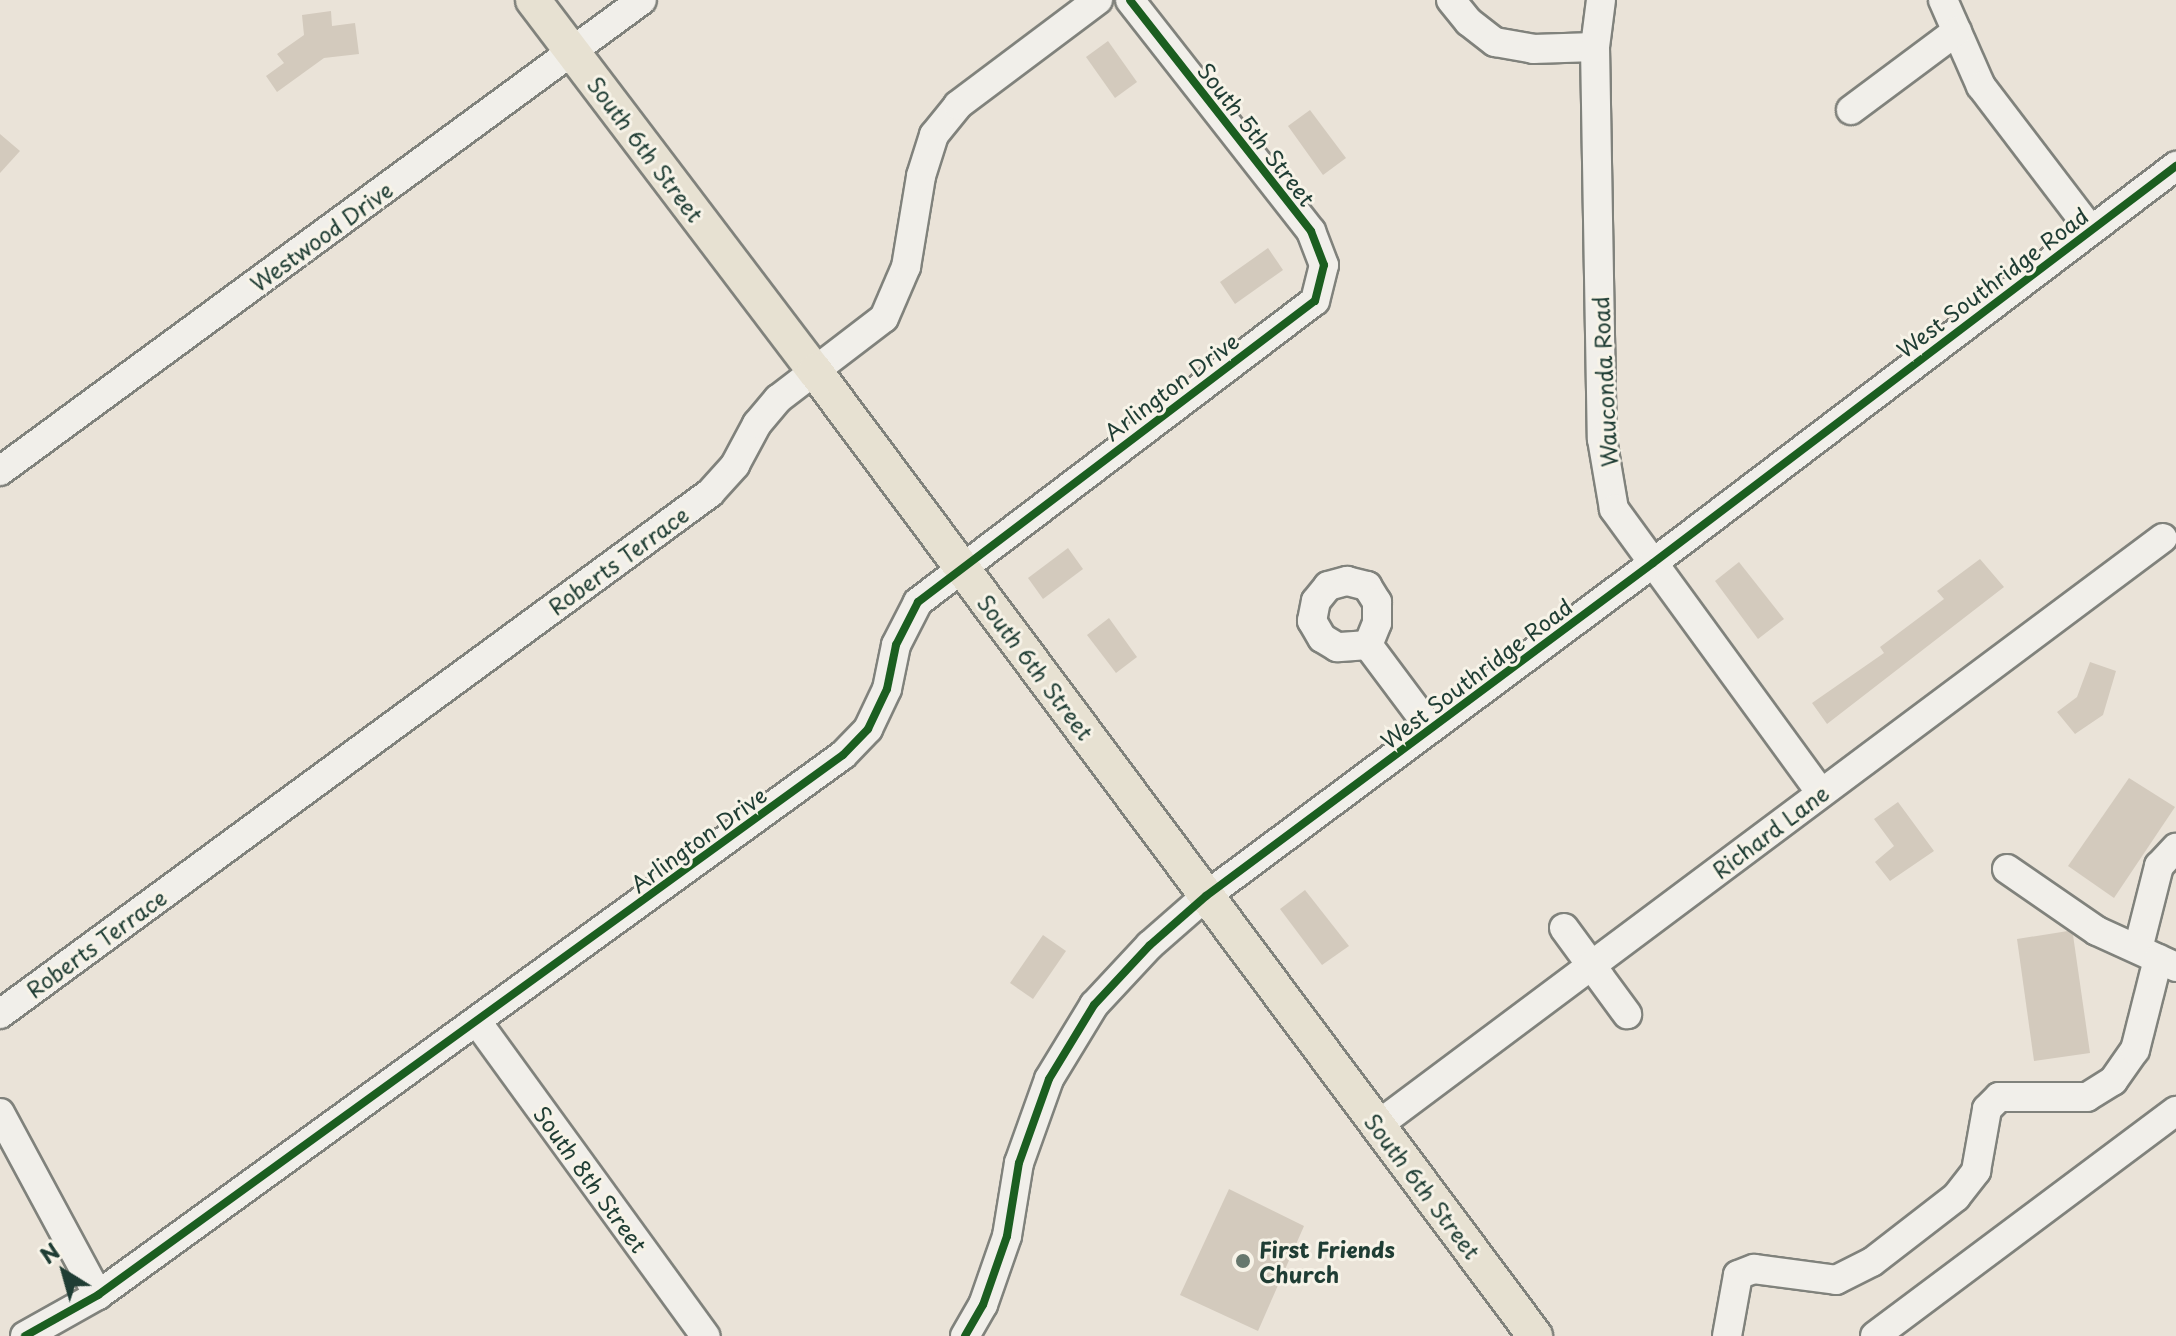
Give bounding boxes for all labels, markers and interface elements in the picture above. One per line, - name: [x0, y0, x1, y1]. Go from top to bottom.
- street label: South 5th Street: [1192, 56, 1322, 212]
- street label: South 6th Street: [582, 70, 710, 228]
- street label: Westwood Drive: [244, 175, 398, 297]
- street label: West Southridge Road: [1892, 202, 2092, 362]
- street label: Wauconda Road: [1586, 296, 1622, 468]
- street label: Arlington Drive: [1098, 327, 1244, 445]
- street label: Roberts Terrace: [542, 500, 694, 620]
- street label: South 6th Street: [972, 588, 1100, 746]
- street label: West Southridge Road: [1376, 593, 1576, 753]
- street label: Richard Lane: [1706, 778, 1834, 884]
- street label: Arlington Drive: [625, 781, 771, 897]
- street label: Roberts Terrace: [20, 883, 172, 1003]
- street label: South 8th Street: [528, 1100, 654, 1258]
- street label: South 6th Street: [1359, 1107, 1487, 1265]
- north arrow: [24, 1232, 104, 1312]
- text: N: [32, 1234, 66, 1271]
- place label: First Friends Church: [1259, 1235, 1395, 1286]
- marker: First Friends Church: [1234, 1252, 1252, 1270]

